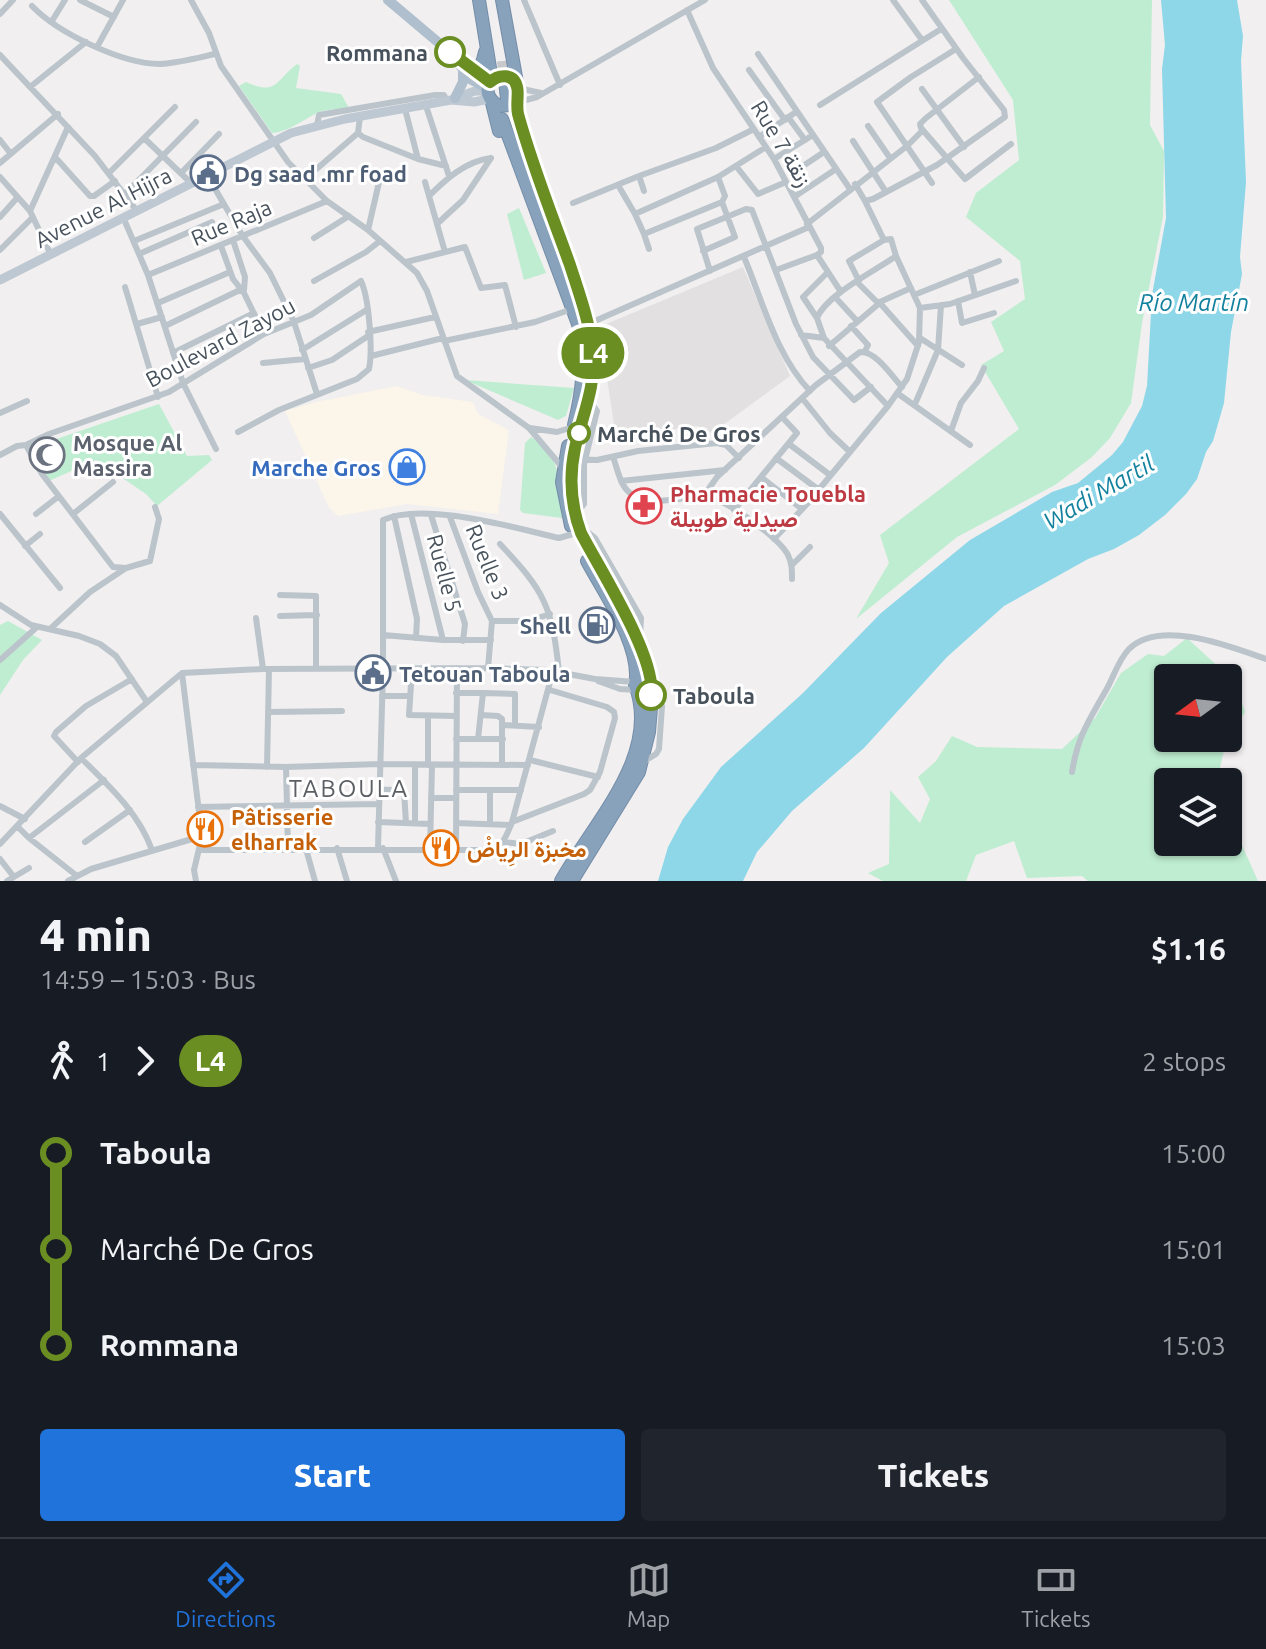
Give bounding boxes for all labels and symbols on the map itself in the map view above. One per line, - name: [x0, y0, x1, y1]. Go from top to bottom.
- marker: Rommana: [435, 37, 465, 67]
- place label: Rommana: [326, 40, 428, 65]
- street label: Rue 7 زنقة: [745, 96, 817, 191]
- public building icon: Dg saad .mr foad: [189, 154, 227, 192]
- place label: Dg saad .mr foad: [234, 161, 407, 186]
- street label: Avenue Al Hijra: [31, 162, 175, 252]
- street label: Rue Raja: [187, 194, 275, 250]
- water label: Río Martín: [1139, 289, 1249, 316]
- street label: Boulevard Zayou: [141, 292, 299, 392]
- line badge: L4: [557, 327, 629, 379]
- place label: Marché De Gros: [597, 421, 761, 446]
- marker: Marché De Gros: [568, 422, 590, 444]
- place label: Mosque Al Massira: [73, 430, 183, 480]
- mosque icon: Mosque Al Massira: [28, 436, 66, 474]
- shop icon: Marche Gros: [388, 448, 426, 486]
- water label: Wadi Martil: [1039, 449, 1159, 535]
- place label: Marche Gros: [251, 455, 381, 480]
- place label: Pharmacie Touebla صيدلية طويبلة: [670, 481, 866, 533]
- pharmacy icon: Pharmacie Touebla صيدلية طويبلة: [625, 487, 663, 525]
- street label: Ruelle 3: [462, 520, 514, 604]
- street label: Ruelle 5: [423, 531, 467, 615]
- fuel station icon: Shell: [578, 606, 616, 644]
- place label: Shell: [520, 613, 571, 638]
- public building icon: Tetouan Taboula: [354, 654, 392, 692]
- place label: Tetouan Taboula: [399, 661, 571, 686]
- north arrow: [1154, 664, 1242, 752]
- marker: Taboula: [636, 680, 666, 710]
- place label: Taboula: [673, 683, 755, 708]
- district label: TABOULA: [289, 775, 409, 802]
- place label: Pâtisserie elharrak: [231, 804, 333, 854]
- restaurant icon: Pâtisserie elharrak: [186, 810, 224, 848]
- restaurant icon: مخبزة الرِياضْ: [422, 829, 460, 867]
- place label: مخبزة الرِياضْ: [467, 836, 587, 867]

